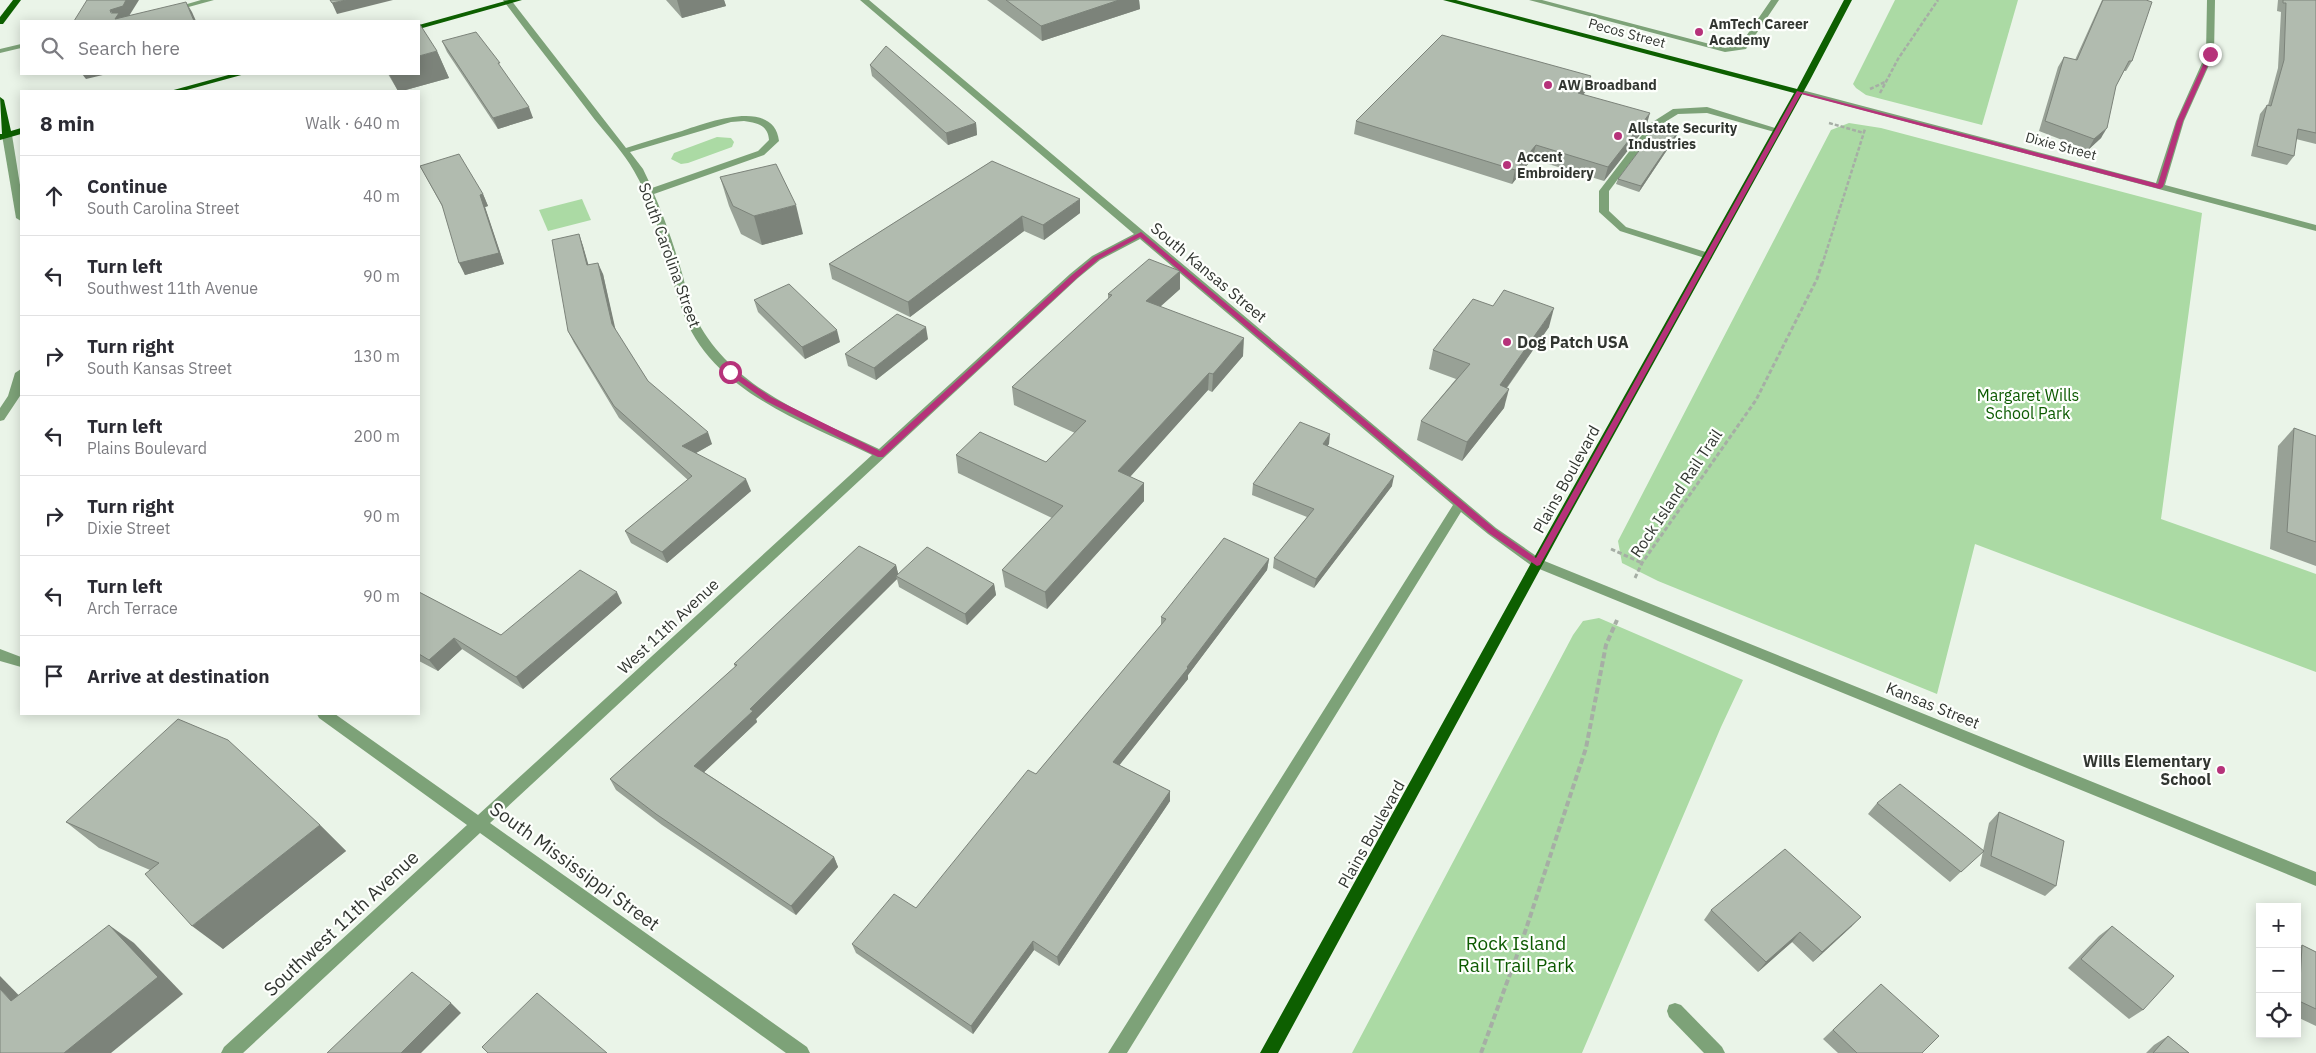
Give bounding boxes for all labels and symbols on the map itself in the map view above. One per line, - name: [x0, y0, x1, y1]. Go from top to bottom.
- street label: Pecos Street: [1586, 14, 1668, 52]
- place label: AmTech Career Academy: [1709, 15, 1809, 49]
- marker: AmTech Career Academy: [1693, 26, 1705, 38]
- route end: [2199, 43, 2222, 66]
- place label: AW Broadband: [1558, 76, 1657, 94]
- marker: AW Broadband: [1542, 79, 1554, 91]
- place label: Allstate Security Industries: [1628, 119, 1738, 153]
- street label: Dixie Street: [2023, 128, 2099, 164]
- marker: Allstate Security Industries: [1612, 130, 1624, 142]
- place label: Accent Embroidery: [1517, 148, 1594, 182]
- marker: Accent Embroidery: [1501, 159, 1513, 171]
- street label: South Carolina Street: [634, 180, 706, 330]
- street label: South Kansas Street: [1147, 218, 1271, 326]
- place label: Dog Patch USA: [1517, 332, 1629, 352]
- marker: Dog Patch USA: [1501, 336, 1513, 348]
- route start: [719, 361, 742, 384]
- park label: Margaret Wills School Park: [1977, 385, 2079, 423]
- street label: Plains Boulevard: [1528, 422, 1604, 536]
- street label: Rock Island Rail Trail: [1626, 425, 1726, 561]
- street label: West 11th Avenue: [613, 574, 723, 678]
- street label: Kansas Street: [1883, 677, 1983, 733]
- place label: Wills Elementary School: [2083, 751, 2211, 789]
- marker: Wills Elementary School: [2215, 764, 2227, 776]
- street label: Plains Boulevard: [1333, 777, 1409, 891]
- street label: South Mississippi Street: [485, 796, 665, 936]
- street label: Southwest 11th Avenue: [258, 845, 424, 1001]
- park label: Rock Island Rail Trail Park: [1458, 931, 1574, 977]

